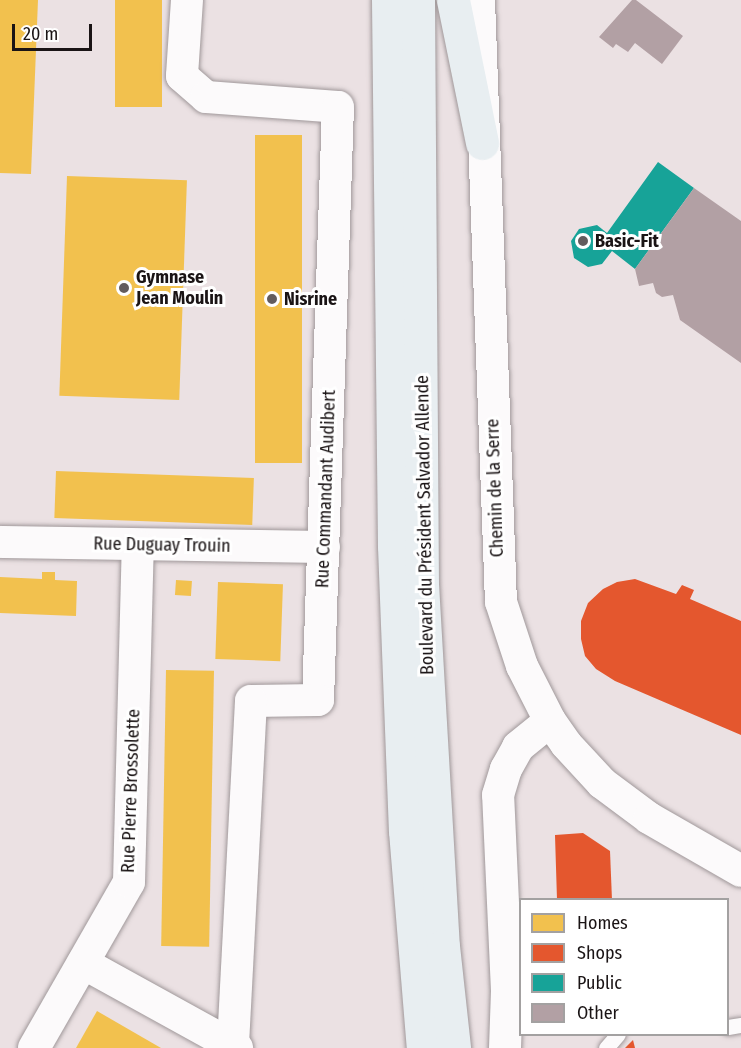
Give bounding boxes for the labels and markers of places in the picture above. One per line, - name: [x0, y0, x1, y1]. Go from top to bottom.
- place label: Basic-Fit: [595, 230, 659, 252]
- marker: Basic-Fit: [576, 234, 590, 248]
- place label: Gymnase Jean Moulin: [136, 267, 223, 310]
- marker: Gymnase Jean Moulin: [117, 281, 131, 295]
- place label: Nisrine: [284, 288, 337, 310]
- marker: Nisrine: [265, 292, 279, 306]

